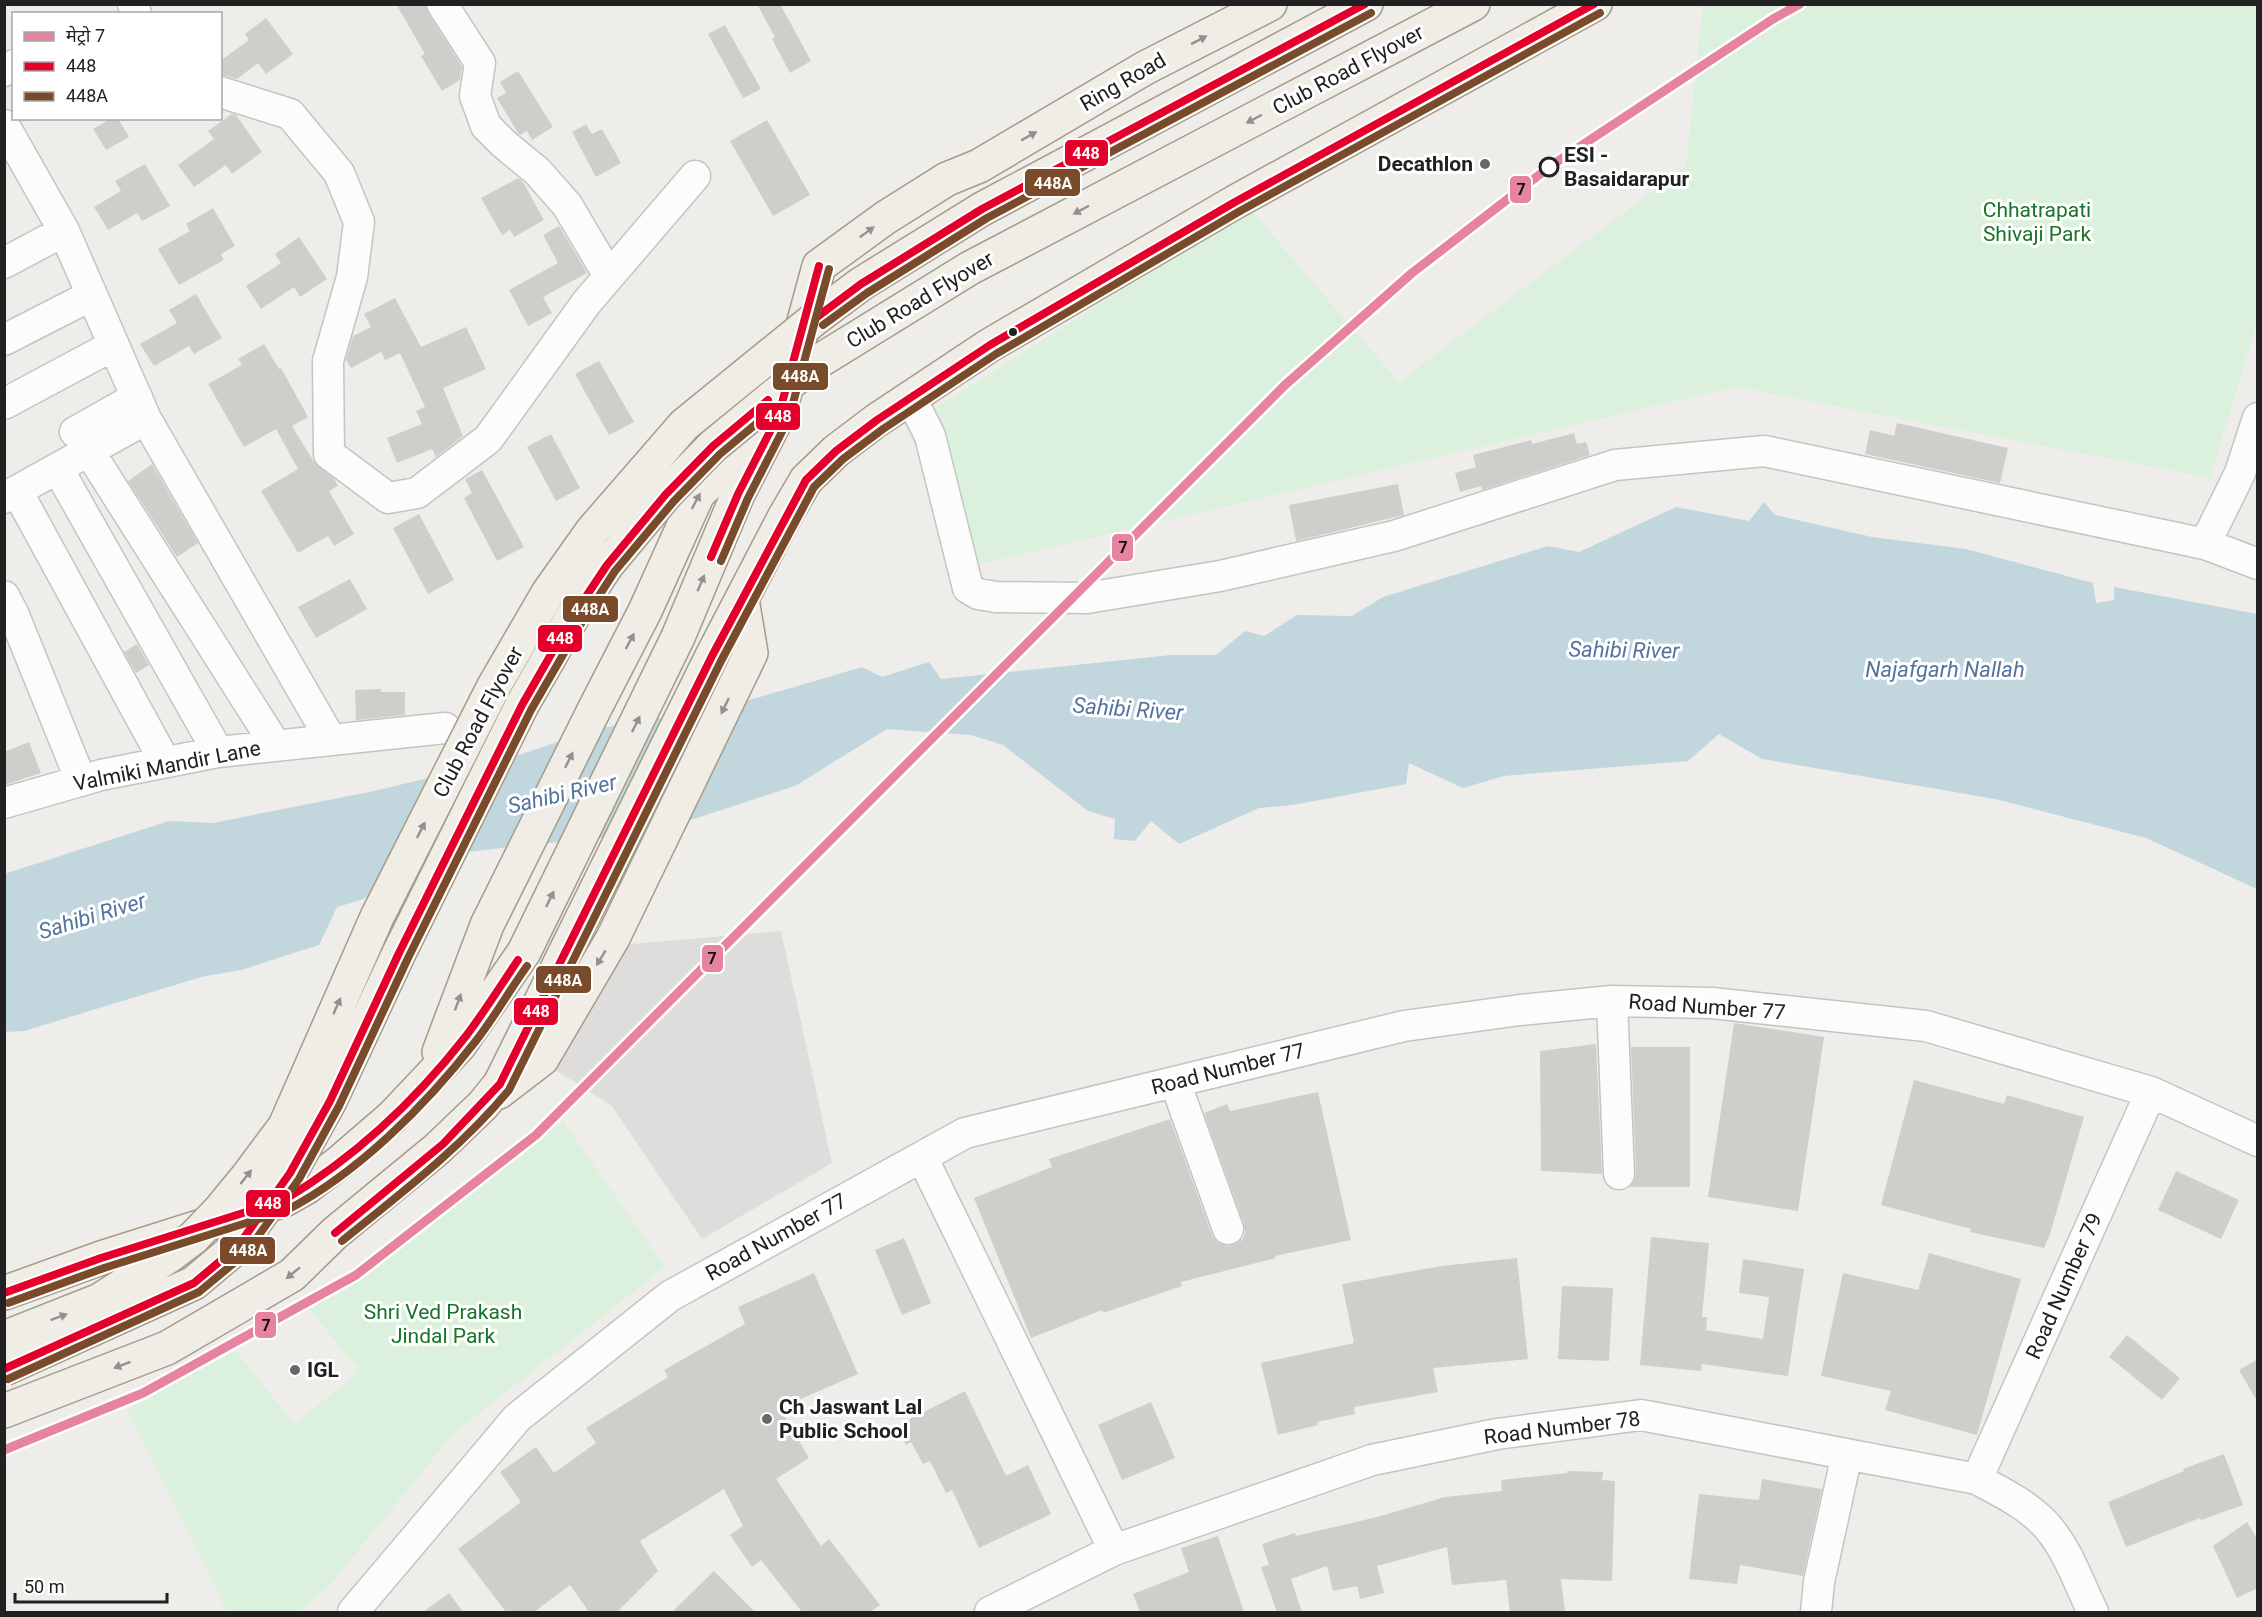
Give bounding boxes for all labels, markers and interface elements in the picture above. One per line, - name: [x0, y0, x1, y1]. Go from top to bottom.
- legend: [12, 12, 222, 120]
- street label: Club Road Flyover: [1268, 20, 1428, 120]
- text: मेट्रो 7: [66, 25, 105, 46]
- one-way arrow: [1191, 35, 1208, 45]
- street label: Ring Road: [1076, 48, 1170, 116]
- text: 448: [66, 55, 96, 76]
- text: 448A: [66, 85, 108, 106]
- one-way arrow: [1245, 114, 1262, 124]
- one-way arrow: [1021, 131, 1038, 141]
- line badge: 448: [1064, 139, 1109, 167]
- place label: ESI - Basaidarapur: [1564, 143, 1689, 191]
- text: 448: [1072, 144, 1100, 163]
- place label: Decathlon: [1378, 152, 1473, 176]
- marker: Decathlon: [1478, 157, 1492, 171]
- marker: ESI - Basaidarapur: [1539, 157, 1559, 177]
- line badge: 448A: [1024, 168, 1081, 197]
- text: 448A: [1034, 174, 1072, 193]
- line badge: 7: [1509, 175, 1532, 204]
- text: 7: [1516, 180, 1526, 199]
- park label: Chhatrapati Shivaji Park: [1983, 198, 2091, 246]
- one-way arrow: [1072, 205, 1089, 215]
- one-way arrow: [858, 226, 874, 238]
- street label: Club Road Flyover: [842, 247, 998, 353]
- unlabelled marker: [1007, 326, 1019, 338]
- line badge: 448A: [772, 362, 829, 391]
- text: 448A: [781, 367, 819, 386]
- line badge: 448: [755, 402, 801, 431]
- text: 448: [764, 407, 792, 426]
- one-way arrow: [691, 492, 701, 509]
- line badge: 7: [1111, 533, 1134, 562]
- text: 7: [1118, 538, 1128, 557]
- one-way arrow: [696, 575, 705, 592]
- line badge: 448A: [562, 595, 619, 623]
- text: 448A: [571, 600, 609, 619]
- line badge: 448: [537, 624, 583, 653]
- text: 448: [546, 629, 574, 648]
- one-way arrow: [625, 632, 635, 649]
- water label: Sahibi River: [1568, 637, 1680, 663]
- street label: Club Road Flyover: [428, 642, 528, 802]
- water label: Najafgarh Nallah: [1865, 657, 2025, 682]
- water label: Sahibi River: [1072, 693, 1185, 725]
- one-way arrow: [721, 697, 730, 714]
- one-way arrow: [631, 715, 640, 732]
- street label: Valmiki Mandir Lane: [71, 736, 263, 796]
- one-way arrow: [564, 751, 574, 768]
- water label: Sahibi River: [505, 769, 620, 819]
- one-way arrow: [416, 821, 426, 838]
- water label: Sahibi River: [35, 888, 149, 944]
- one-way arrow: [545, 890, 555, 907]
- line badge: 7: [701, 944, 724, 973]
- text: 7: [707, 949, 717, 968]
- one-way arrow: [596, 950, 607, 966]
- line badge: 448A: [535, 965, 592, 994]
- text: 448A: [544, 971, 582, 990]
- street label: Road Number 77: [1628, 990, 1786, 1024]
- one-way arrow: [454, 992, 464, 1010]
- one-way arrow: [332, 997, 341, 1014]
- line badge: 448: [513, 997, 559, 1026]
- text: 448: [522, 1002, 550, 1021]
- street label: Road Number 77: [1149, 1038, 1307, 1100]
- one-way arrow: [240, 1170, 252, 1185]
- street label: Road Number 77: [701, 1188, 851, 1286]
- line badge: 448: [245, 1189, 291, 1218]
- text: 448: [254, 1194, 282, 1213]
- street label: Road Number 79: [2021, 1209, 2107, 1363]
- line badge: 448A: [219, 1236, 276, 1265]
- text: 448A: [229, 1241, 267, 1260]
- one-way arrow: [285, 1267, 301, 1280]
- park label: Shri Ved Prakash Jindal Park: [364, 1300, 522, 1348]
- line badge: 7: [254, 1311, 277, 1339]
- one-way arrow: [51, 1312, 69, 1322]
- text: 7: [261, 1316, 271, 1335]
- place label: IGL: [307, 1358, 339, 1382]
- one-way arrow: [113, 1361, 131, 1370]
- marker: IGL: [288, 1363, 302, 1377]
- place label: Ch Jaswant Lal Public School: [779, 1395, 922, 1443]
- street label: Road Number 78: [1483, 1407, 1641, 1449]
- marker: Ch Jaswant Lal Public School: [760, 1412, 774, 1426]
- scale bar: [15, 1566, 166, 1604]
- text: 50 m: [24, 1576, 64, 1597]

